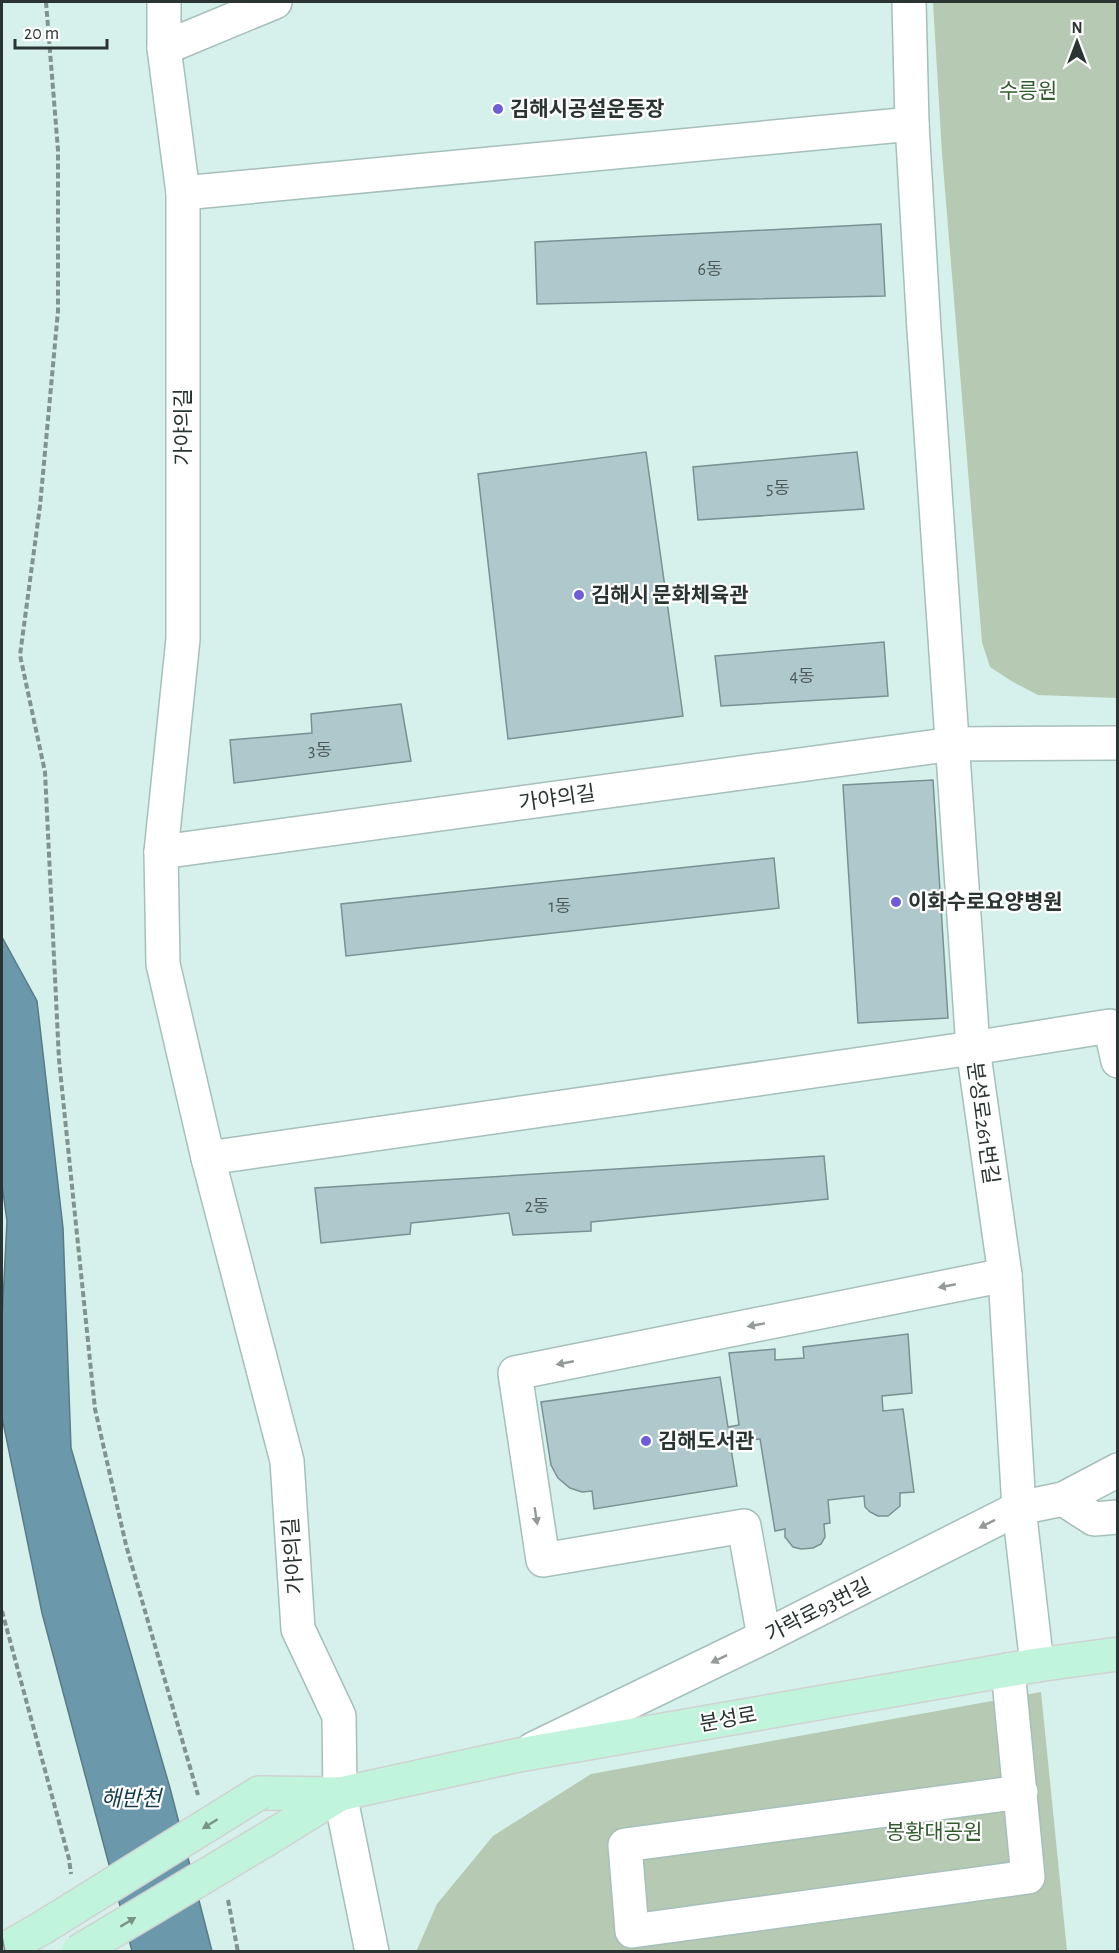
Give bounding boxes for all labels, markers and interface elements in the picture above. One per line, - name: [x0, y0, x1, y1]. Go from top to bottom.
- scale bar: [15, 12, 106, 50]
- north arrow: [1047, 12, 1107, 72]
- text: N: [1071, 20, 1083, 36]
- text: 20 m: [24, 25, 59, 43]
- park label: 수릉원: [999, 80, 1057, 102]
- place label: 김해시공설운동장: [510, 98, 665, 120]
- marker: 김해시공설운동장: [491, 102, 505, 116]
- house number: 6동: [697, 260, 723, 279]
- street label: 가야의길: [172, 388, 194, 466]
- house number: 5동: [766, 479, 790, 498]
- place label: 김해시 문화체육관: [591, 584, 749, 606]
- marker: 김해시 문화체육관: [572, 588, 586, 602]
- house number: 4동: [789, 667, 815, 686]
- house number: 3동: [308, 741, 332, 760]
- street label: 가야의길: [517, 782, 597, 814]
- place label: 이화수로요양병원: [908, 891, 1063, 913]
- marker: 이화수로요양병원: [889, 895, 903, 909]
- house number: 1동: [549, 897, 571, 916]
- street label: 분성로261번길: [964, 1060, 1002, 1186]
- house number: 2동: [525, 1197, 549, 1216]
- one-way arrow: [938, 1282, 957, 1291]
- one-way arrow: [746, 1321, 765, 1330]
- one-way arrow: [555, 1359, 574, 1368]
- place label: 김해도서관: [658, 1430, 755, 1452]
- marker: 김해도서관: [639, 1434, 653, 1448]
- one-way arrow: [532, 1506, 541, 1525]
- street label: 가야의길: [279, 1517, 307, 1595]
- one-way arrow: [979, 1520, 996, 1529]
- street label: 가락로93번길: [762, 1574, 874, 1646]
- one-way arrow: [710, 1654, 727, 1663]
- street label: 분성로: [698, 1703, 758, 1735]
- water label: 해반천: [101, 1787, 164, 1810]
- one-way arrow: [202, 1819, 218, 1830]
- park label: 봉황대공원: [886, 1821, 982, 1843]
- one-way arrow: [120, 1916, 136, 1927]

